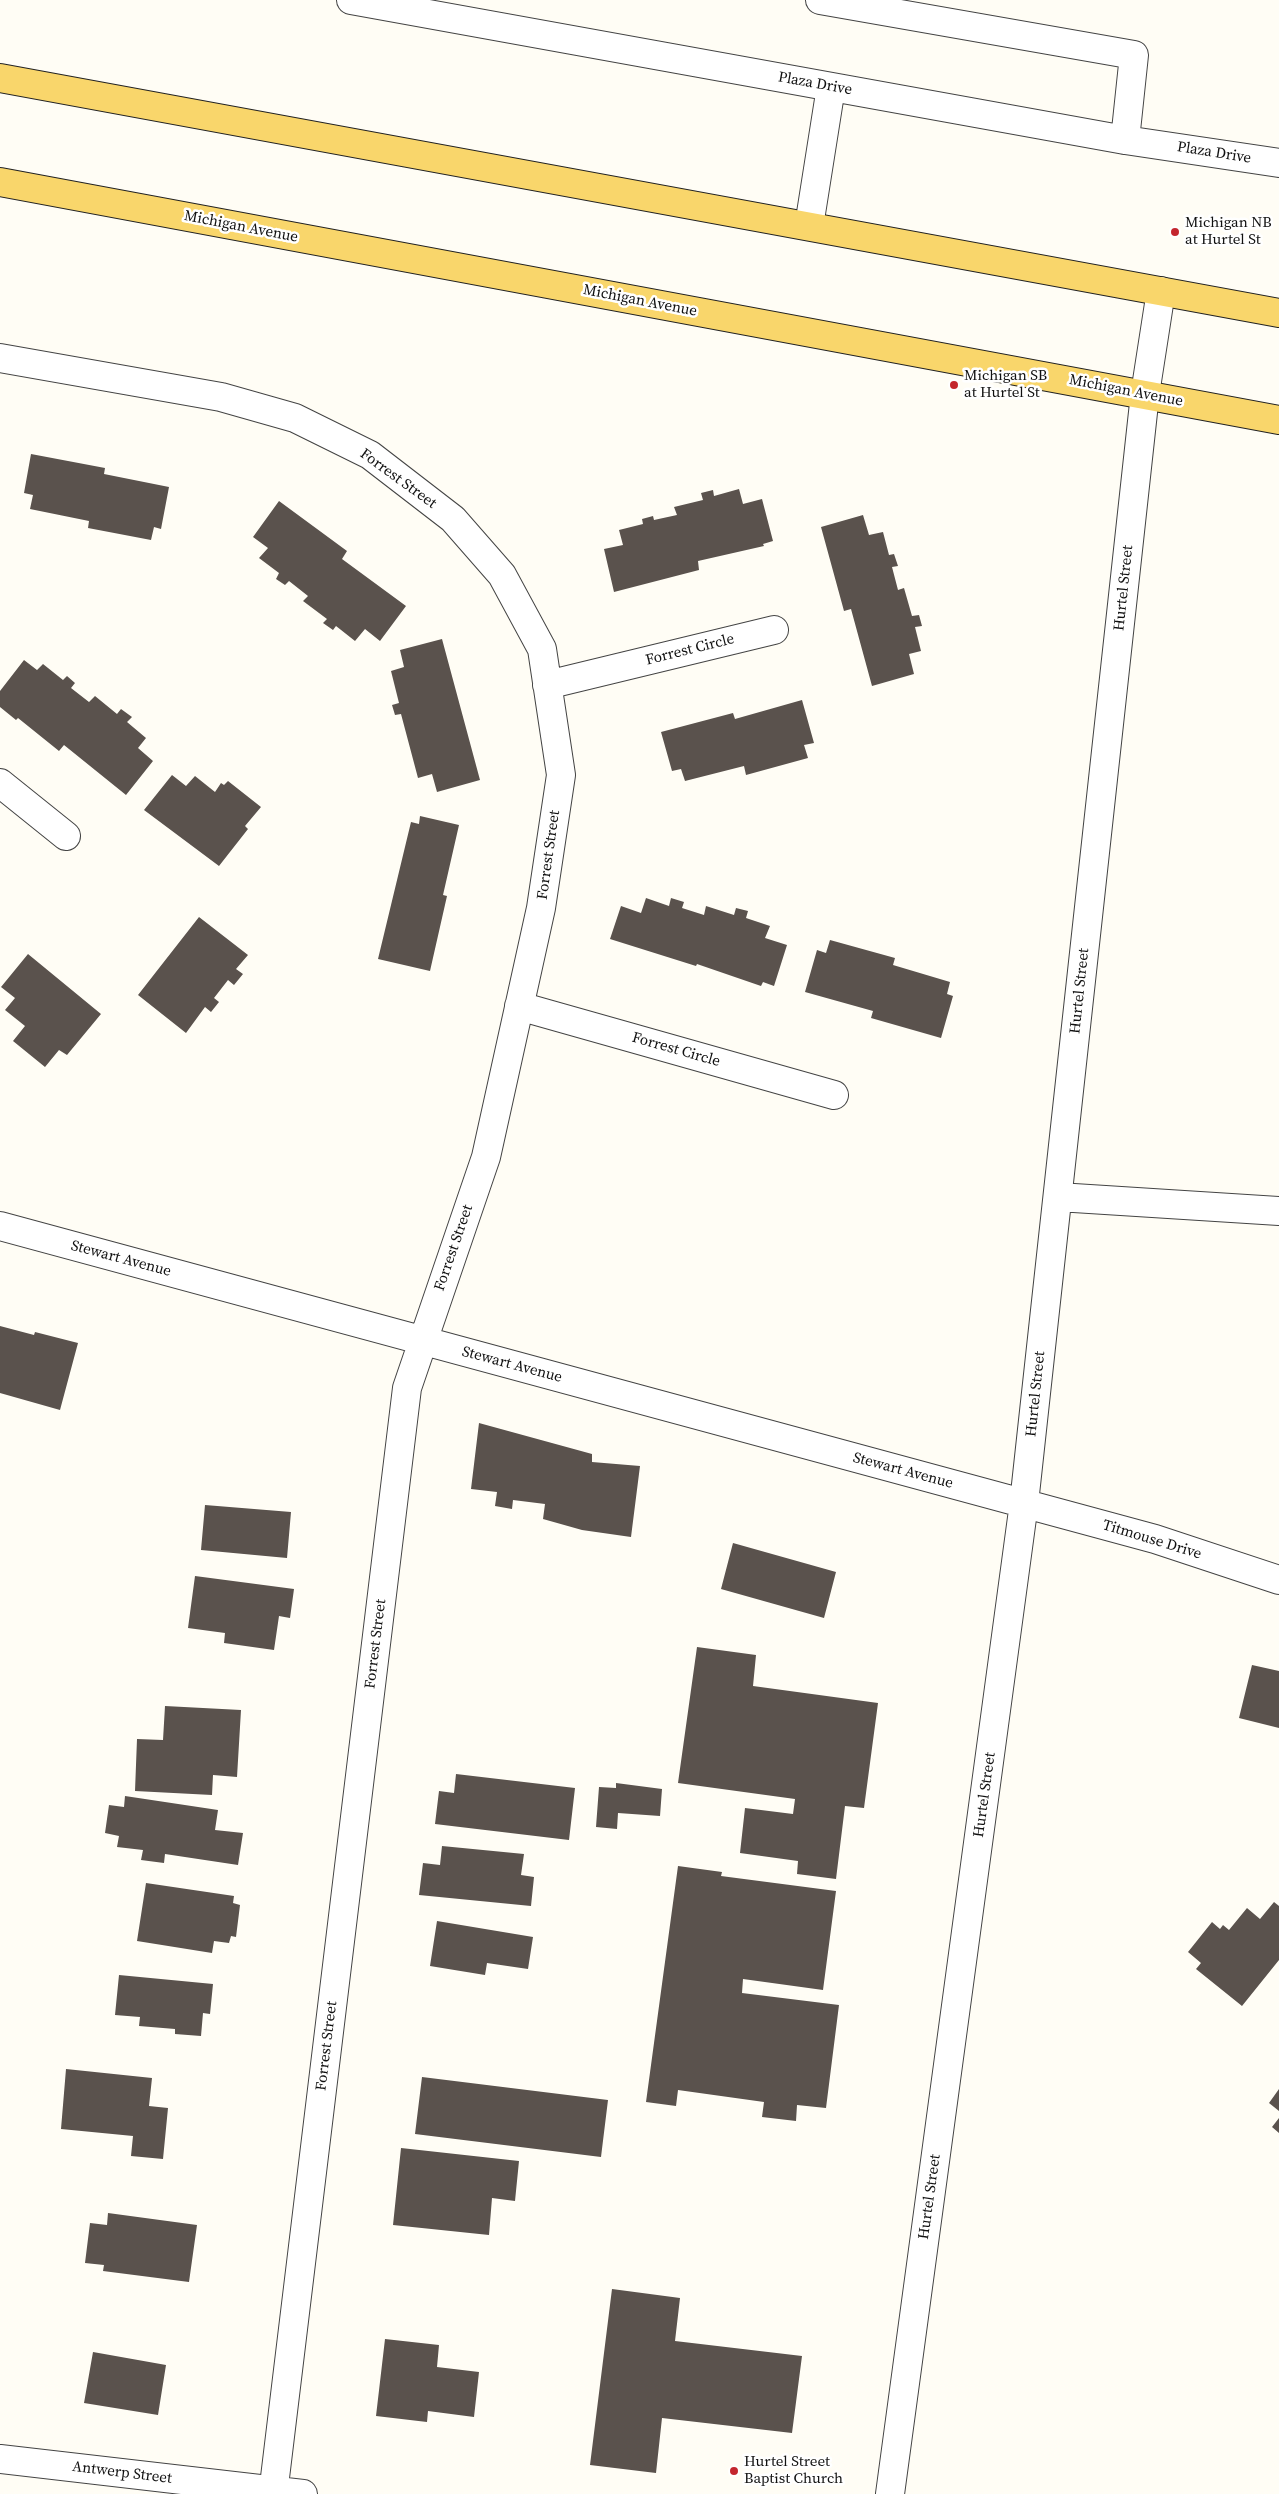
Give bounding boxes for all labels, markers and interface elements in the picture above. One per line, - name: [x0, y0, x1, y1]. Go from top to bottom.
- street label: Plaza Drive: [777, 69, 853, 99]
- street label: Plaza Drive: [1176, 138, 1252, 168]
- street label: Michigan Avenue: [183, 207, 299, 247]
- place label: Michigan NB at Hurtel St: [1185, 214, 1272, 249]
- marker: Michigan NB at Hurtel St: [1169, 226, 1181, 238]
- street label: Michigan Avenue: [582, 281, 698, 321]
- place label: Michigan SB at Hurtel St: [964, 367, 1047, 402]
- street label: Michigan Avenue: [1068, 371, 1184, 411]
- marker: Michigan SB at Hurtel St: [948, 379, 960, 391]
- street label: Forrest Street: [356, 445, 440, 513]
- street label: Hurtel Street: [1111, 544, 1137, 632]
- street label: Forrest Circle: [644, 630, 736, 670]
- street label: Forrest Street: [534, 809, 564, 901]
- street label: Hurtel Street: [1067, 947, 1093, 1035]
- street label: Forrest Circle: [630, 1029, 722, 1071]
- street label: Forrest Street: [431, 1202, 477, 1294]
- street label: Stewart Avenue: [69, 1237, 173, 1281]
- street label: Stewart Avenue: [460, 1343, 564, 1387]
- street label: Hurtel Street: [1023, 1350, 1049, 1438]
- street label: Stewart Avenue: [851, 1449, 955, 1493]
- street label: Titmouse Drive: [1100, 1516, 1204, 1564]
- street label: Forrest Street: [362, 1598, 390, 1690]
- street label: Hurtel Street: [970, 1751, 1000, 1839]
- street label: Forrest Street: [313, 2000, 341, 2092]
- street label: Hurtel Street: [915, 2153, 945, 2241]
- place label: Hurtel Street Baptist Church: [744, 2453, 843, 2488]
- street label: Antwerp Street: [71, 2458, 173, 2488]
- marker: Hurtel Street Baptist Church: [728, 2465, 740, 2477]

